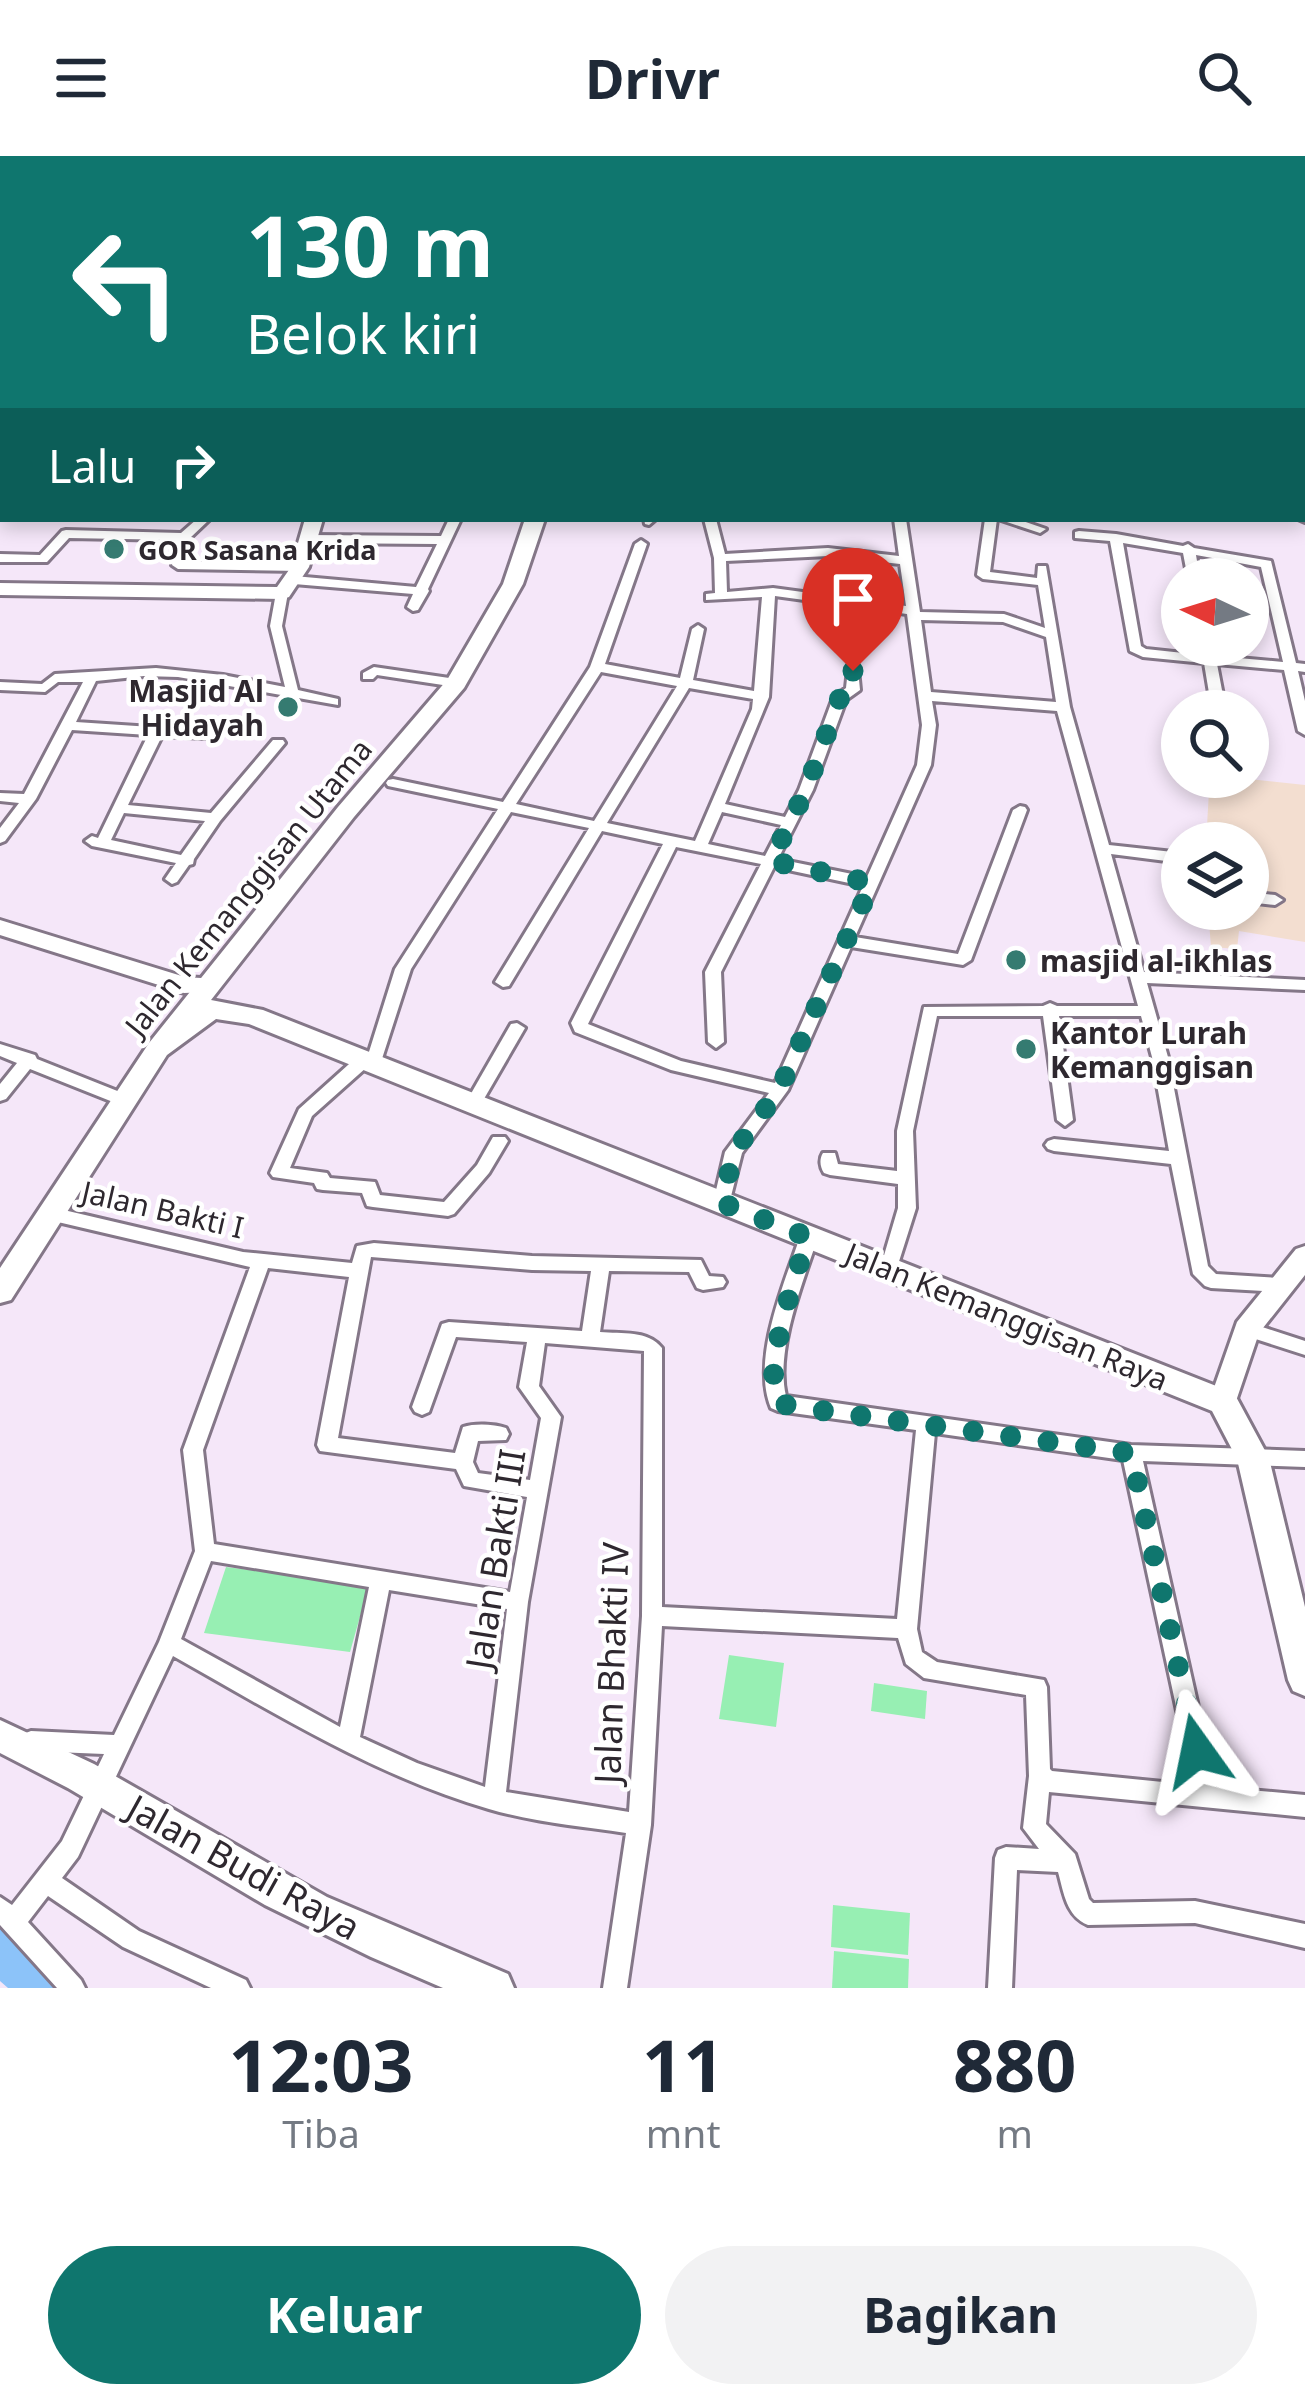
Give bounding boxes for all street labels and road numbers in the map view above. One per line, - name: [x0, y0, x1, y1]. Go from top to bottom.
- street label: Jalan Kemanggisan Utama: [113, 730, 381, 1047]
- street label: Jalan Bakti I: [75, 1170, 248, 1248]
- street label: Jalan Kemanggisan Raya: [837, 1231, 1174, 1400]
- street label: Jalan Bakti III: [453, 1445, 537, 1676]
- street label: Jalan Bhakti IV: [582, 1541, 640, 1788]
- street label: Jalan Budi Raya: [116, 1781, 369, 1951]

